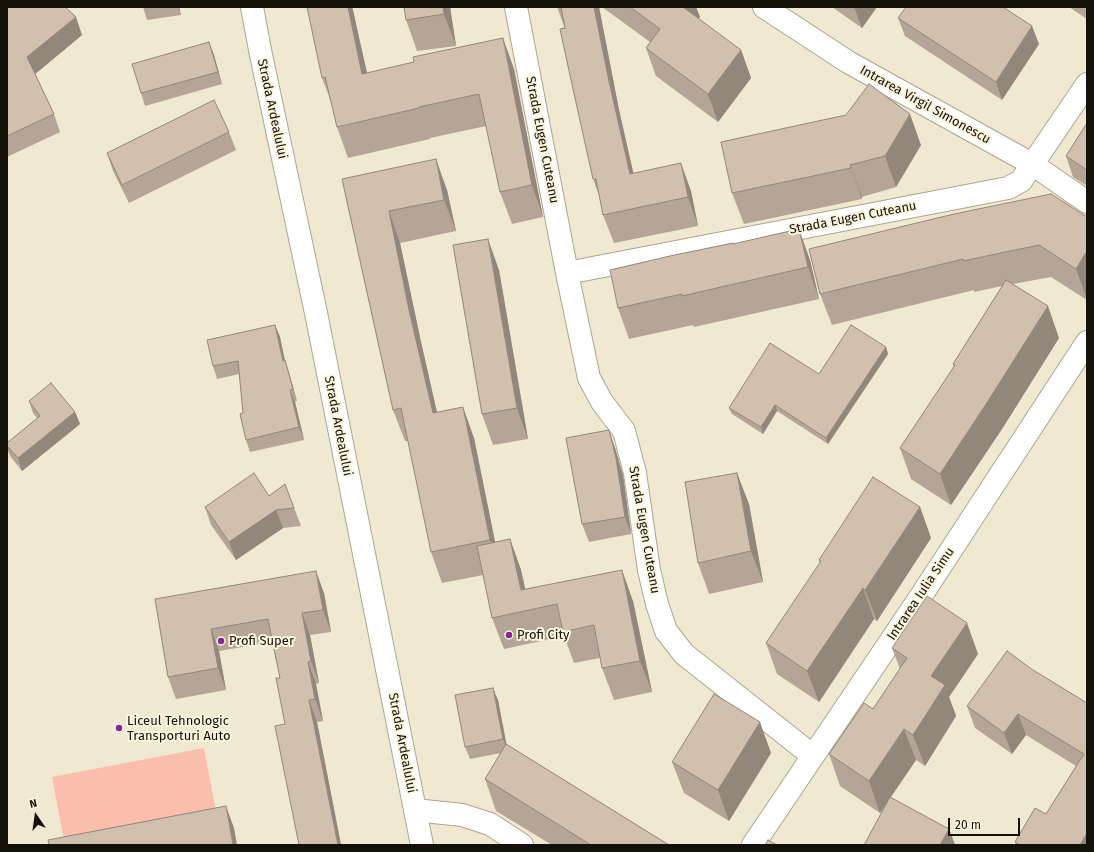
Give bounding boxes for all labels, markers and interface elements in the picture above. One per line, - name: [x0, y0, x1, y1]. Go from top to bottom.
- street label: Strada Ardealului: [254, 58, 290, 160]
- street label: Intrarea Virgil Simonescu: [857, 62, 993, 148]
- street label: Strada Eugen Cuteanu: [522, 75, 562, 205]
- street label: Strada Eugen Cuteanu: [788, 198, 918, 238]
- street label: Strada Ardealului: [321, 375, 355, 477]
- street label: Strada Eugen Cuteanu: [625, 465, 663, 595]
- street label: Intrarea Iulia Simu: [884, 545, 958, 643]
- place label: Profi City: [517, 627, 569, 643]
- marker: Profi City: [504, 630, 514, 640]
- place label: Profi Super: [229, 633, 294, 649]
- marker: Profi Super: [216, 636, 226, 646]
- street label: Strada Ardealului: [385, 692, 419, 794]
- place label: Liceul Tehnologic Transporturi Auto: [127, 713, 230, 744]
- marker: Liceul Tehnologic Transporturi Auto: [114, 723, 124, 733]
- north arrow: [16, 796, 56, 836]
- text: N: [28, 797, 38, 811]
- scale bar: [950, 810, 1022, 836]
- text: 20 m: [955, 818, 981, 832]

